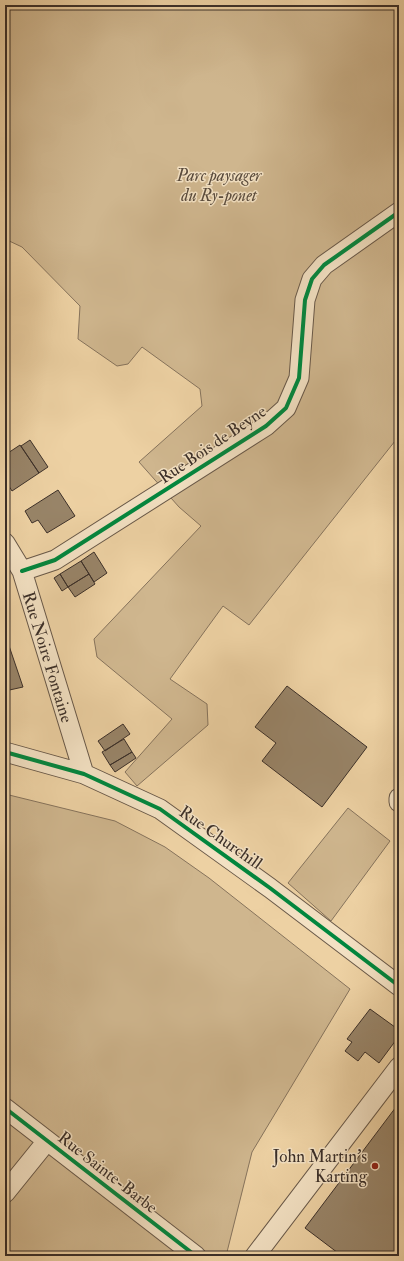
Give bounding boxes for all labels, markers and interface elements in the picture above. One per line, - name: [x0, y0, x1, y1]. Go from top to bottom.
- park label: Parc paysager du Ry-ponet: [176, 165, 263, 206]
- street label: Rue Bois de Beyne: [154, 401, 271, 489]
- street label: Rue Noire Fontaine: [18, 589, 77, 725]
- street label: Rue Churchill: [175, 801, 267, 874]
- street label: Rue Sainte-Barbe: [54, 1127, 162, 1218]
- place label: John Martin's Karting: [272, 1146, 368, 1187]
- marker: John Martin's Karting: [370, 1161, 380, 1171]

